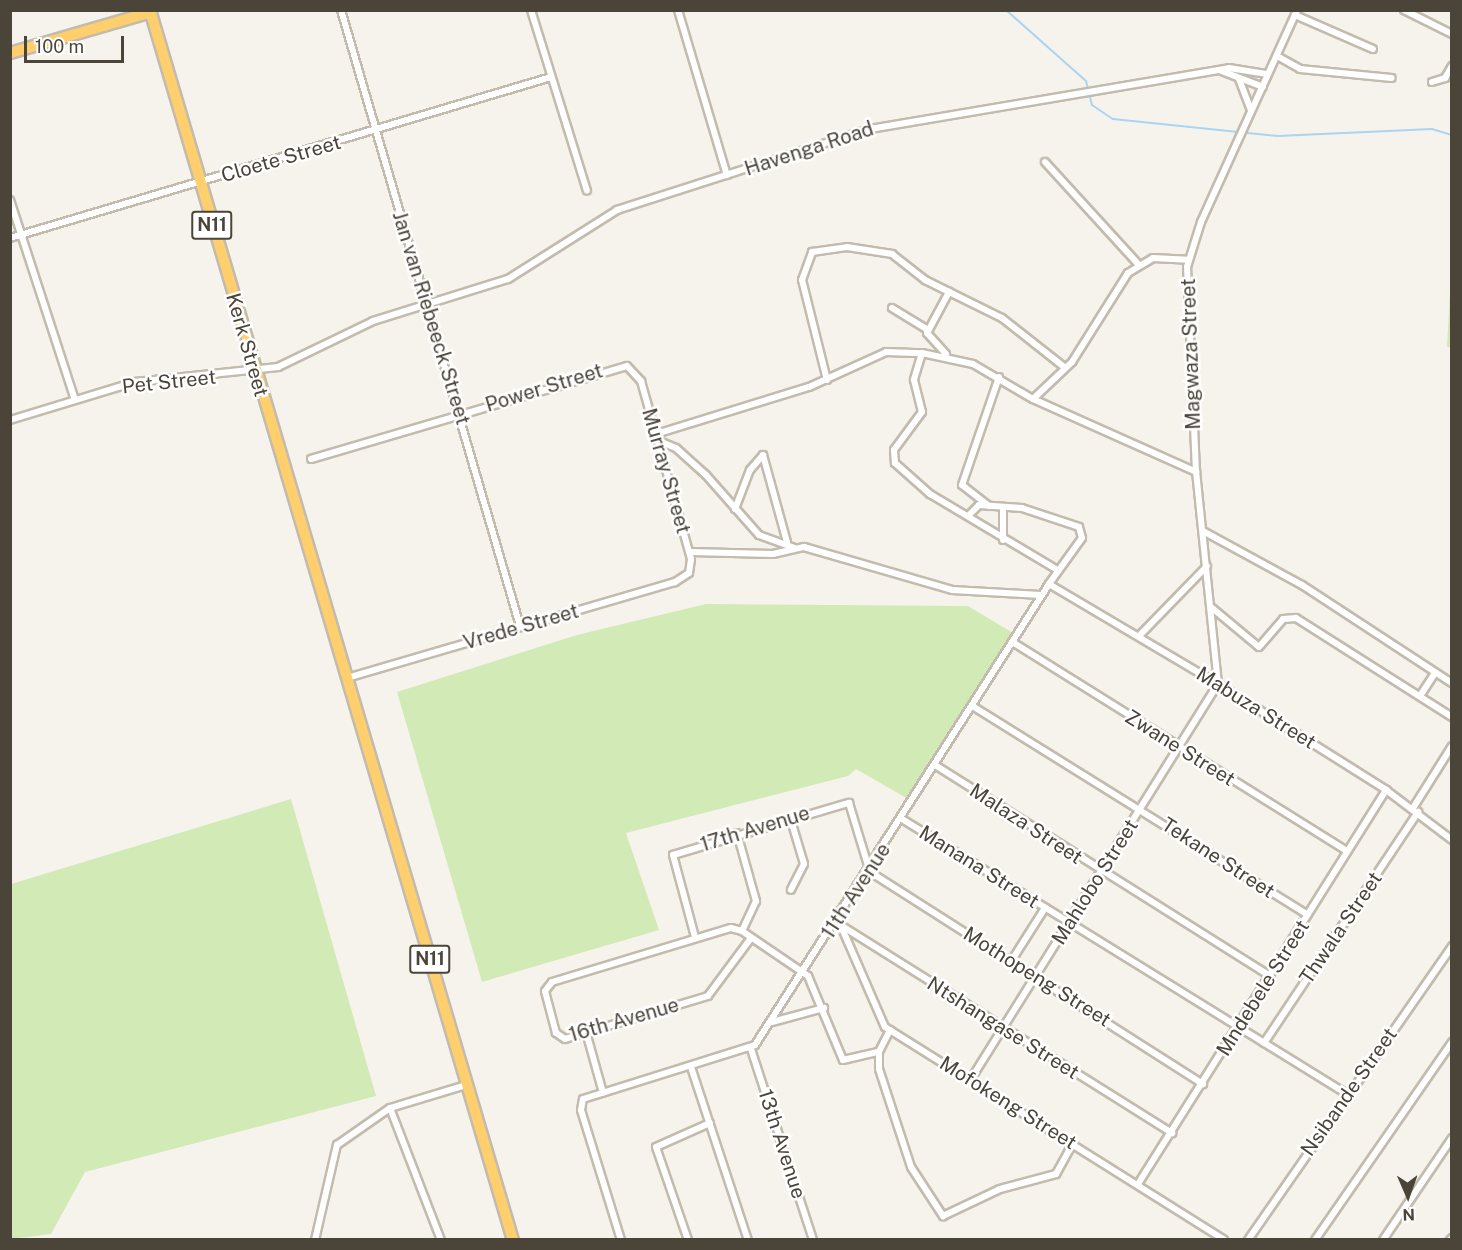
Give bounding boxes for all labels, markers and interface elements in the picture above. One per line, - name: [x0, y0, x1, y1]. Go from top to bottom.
- scale bar: [27, 24, 128, 62]
- text: 100 m: [35, 36, 84, 57]
- street label: Havenga Road: [741, 117, 877, 181]
- street label: Cloete Street: [218, 130, 344, 188]
- street label: Jan van Riebeeck Street: [387, 208, 475, 428]
- road number: N11: [191, 210, 233, 240]
- street label: Magwaza Street: [1176, 278, 1206, 430]
- street label: Kerk Street: [221, 290, 273, 400]
- street label: Power Street: [482, 359, 606, 417]
- street label: Pet Street: [121, 365, 217, 399]
- street label: Murray Street: [637, 405, 695, 537]
- street label: Vrede Street: [461, 599, 581, 655]
- street label: Mabuza Street: [1192, 662, 1320, 754]
- street label: Zwane Street: [1121, 705, 1239, 791]
- street label: Malaza Street: [965, 779, 1087, 869]
- street label: 17th Avenue: [697, 801, 813, 857]
- street label: Tekane Street: [1157, 813, 1279, 903]
- street label: Mahlobo Street: [1047, 815, 1143, 949]
- street label: Manana Street: [915, 820, 1043, 914]
- street label: 11th Avenue: [816, 839, 896, 943]
- street label: Thwala Street: [1295, 867, 1387, 989]
- street label: Mndebele Street: [1212, 916, 1314, 1060]
- street label: Mothopeng Street: [959, 922, 1115, 1032]
- road number: N11: [409, 944, 451, 974]
- street label: Ntshangase Street: [923, 972, 1083, 1084]
- street label: 16th Avenue: [566, 993, 682, 1047]
- street label: Nsibande Street: [1296, 1023, 1402, 1161]
- street label: Mofokeng Street: [935, 1051, 1081, 1155]
- street label: 13th Avenue: [753, 1086, 811, 1202]
- north arrow: [1378, 1166, 1438, 1226]
- text: N: [1402, 1205, 1415, 1224]

